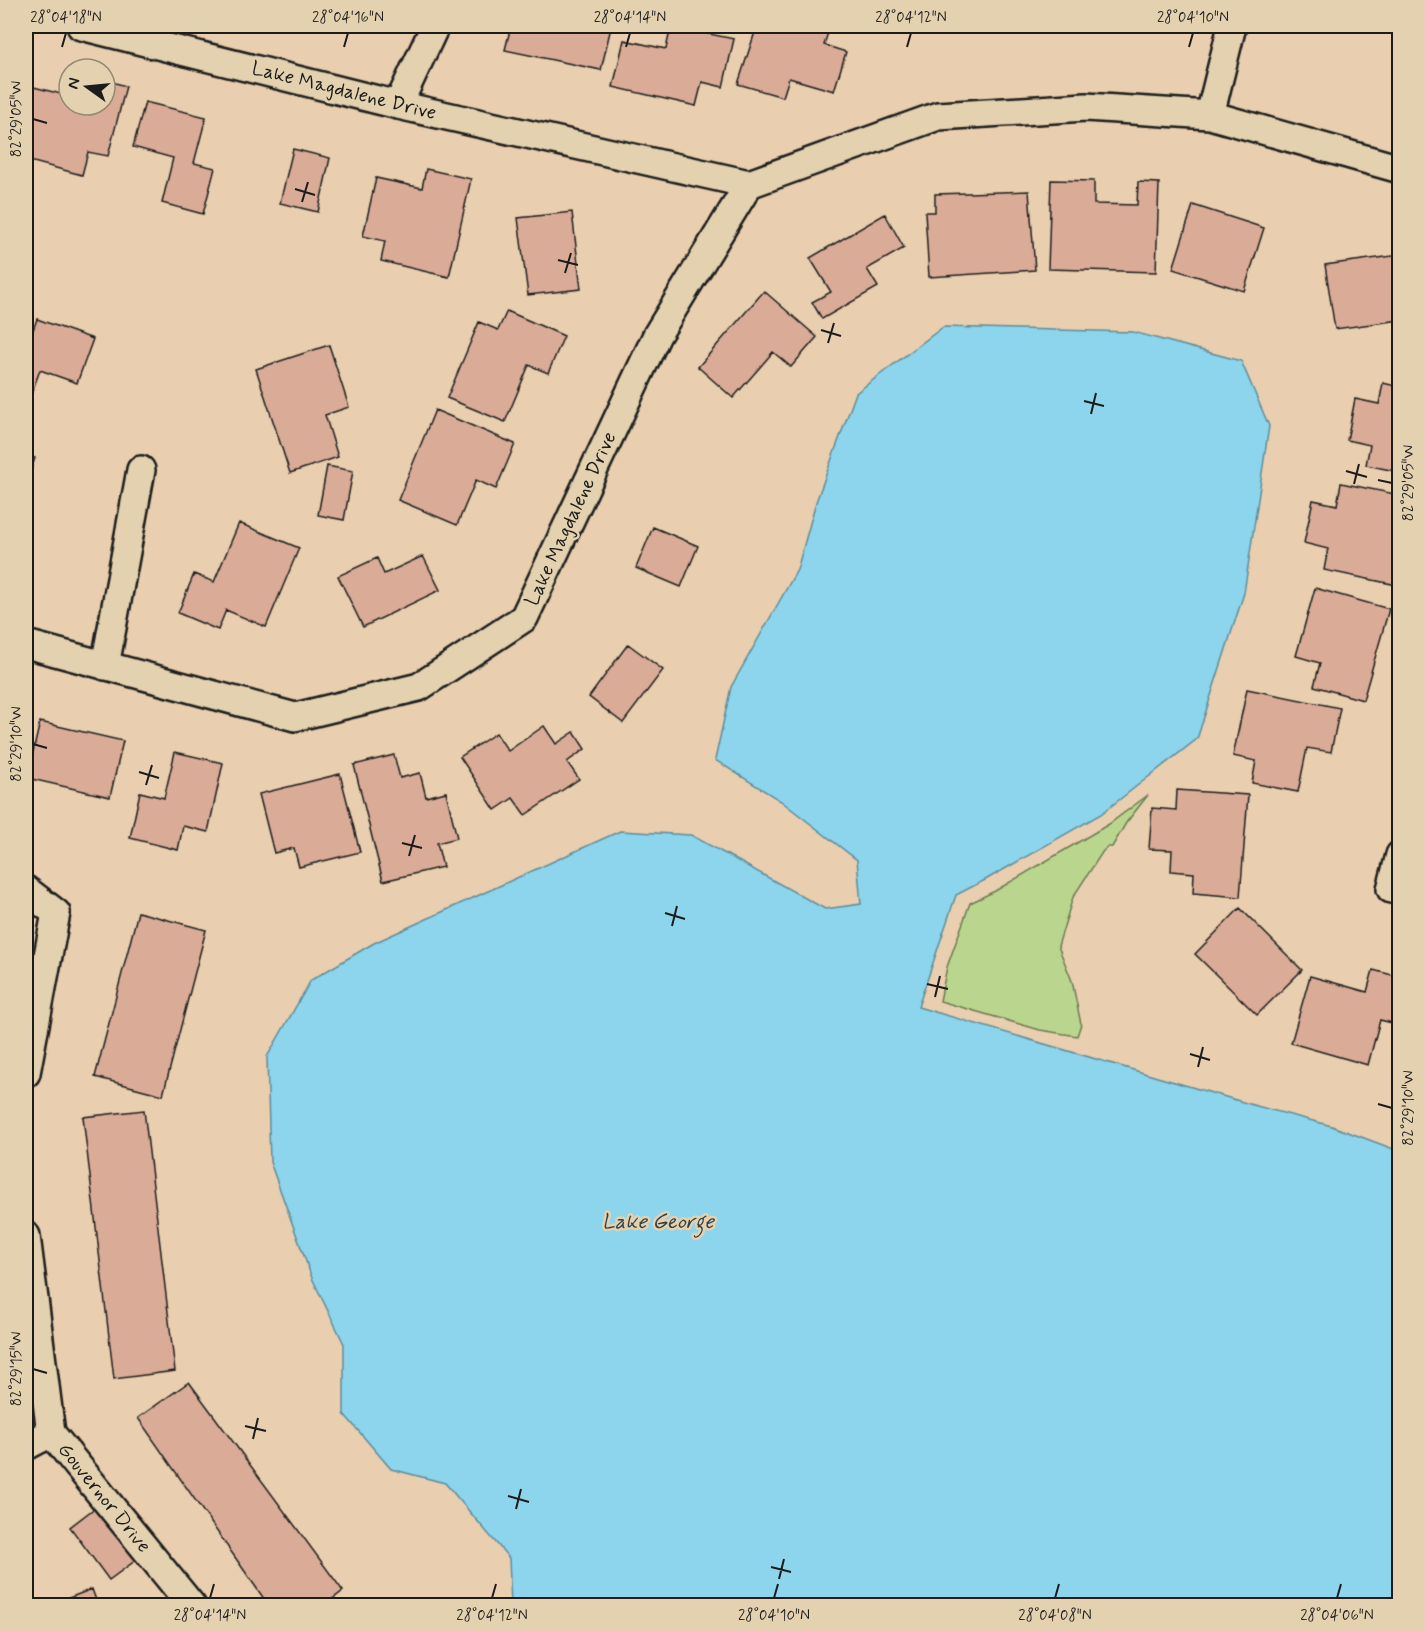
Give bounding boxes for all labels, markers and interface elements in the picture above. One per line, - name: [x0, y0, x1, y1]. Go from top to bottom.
- text: 28°04'18"N: [30, 8, 102, 28]
- text: 28°04'16"N: [312, 8, 384, 28]
- text: 28°04'14"N: [594, 8, 666, 28]
- text: 28°04'12"N: [875, 8, 947, 28]
- text: 28°04'10"N: [1157, 8, 1229, 28]
- street label: Lake Magdalene Drive: [249, 55, 439, 127]
- north arrow: [57, 57, 117, 117]
- text: N: [62, 76, 85, 91]
- text: 82°29'05"W: [7, 81, 27, 157]
- street label: Lake Magdalene Drive: [519, 428, 623, 610]
- text: 82°29'05"W: [1399, 445, 1419, 521]
- text: 82°29'10"W: [7, 706, 27, 782]
- text: 82°29'10"W: [1399, 1070, 1419, 1146]
- water label: Lake George: [602, 1208, 716, 1238]
- text: 82°29'15"W: [7, 1332, 27, 1406]
- street label: Gouvernor Drive: [51, 1437, 157, 1559]
- text: 28°04'14"N: [174, 1606, 246, 1626]
- text: 28°04'12"N: [456, 1606, 528, 1626]
- text: 28°04'10"N: [738, 1606, 810, 1626]
- text: 28°04'08"N: [1018, 1606, 1092, 1626]
- text: 28°04'06"N: [1300, 1606, 1374, 1626]

